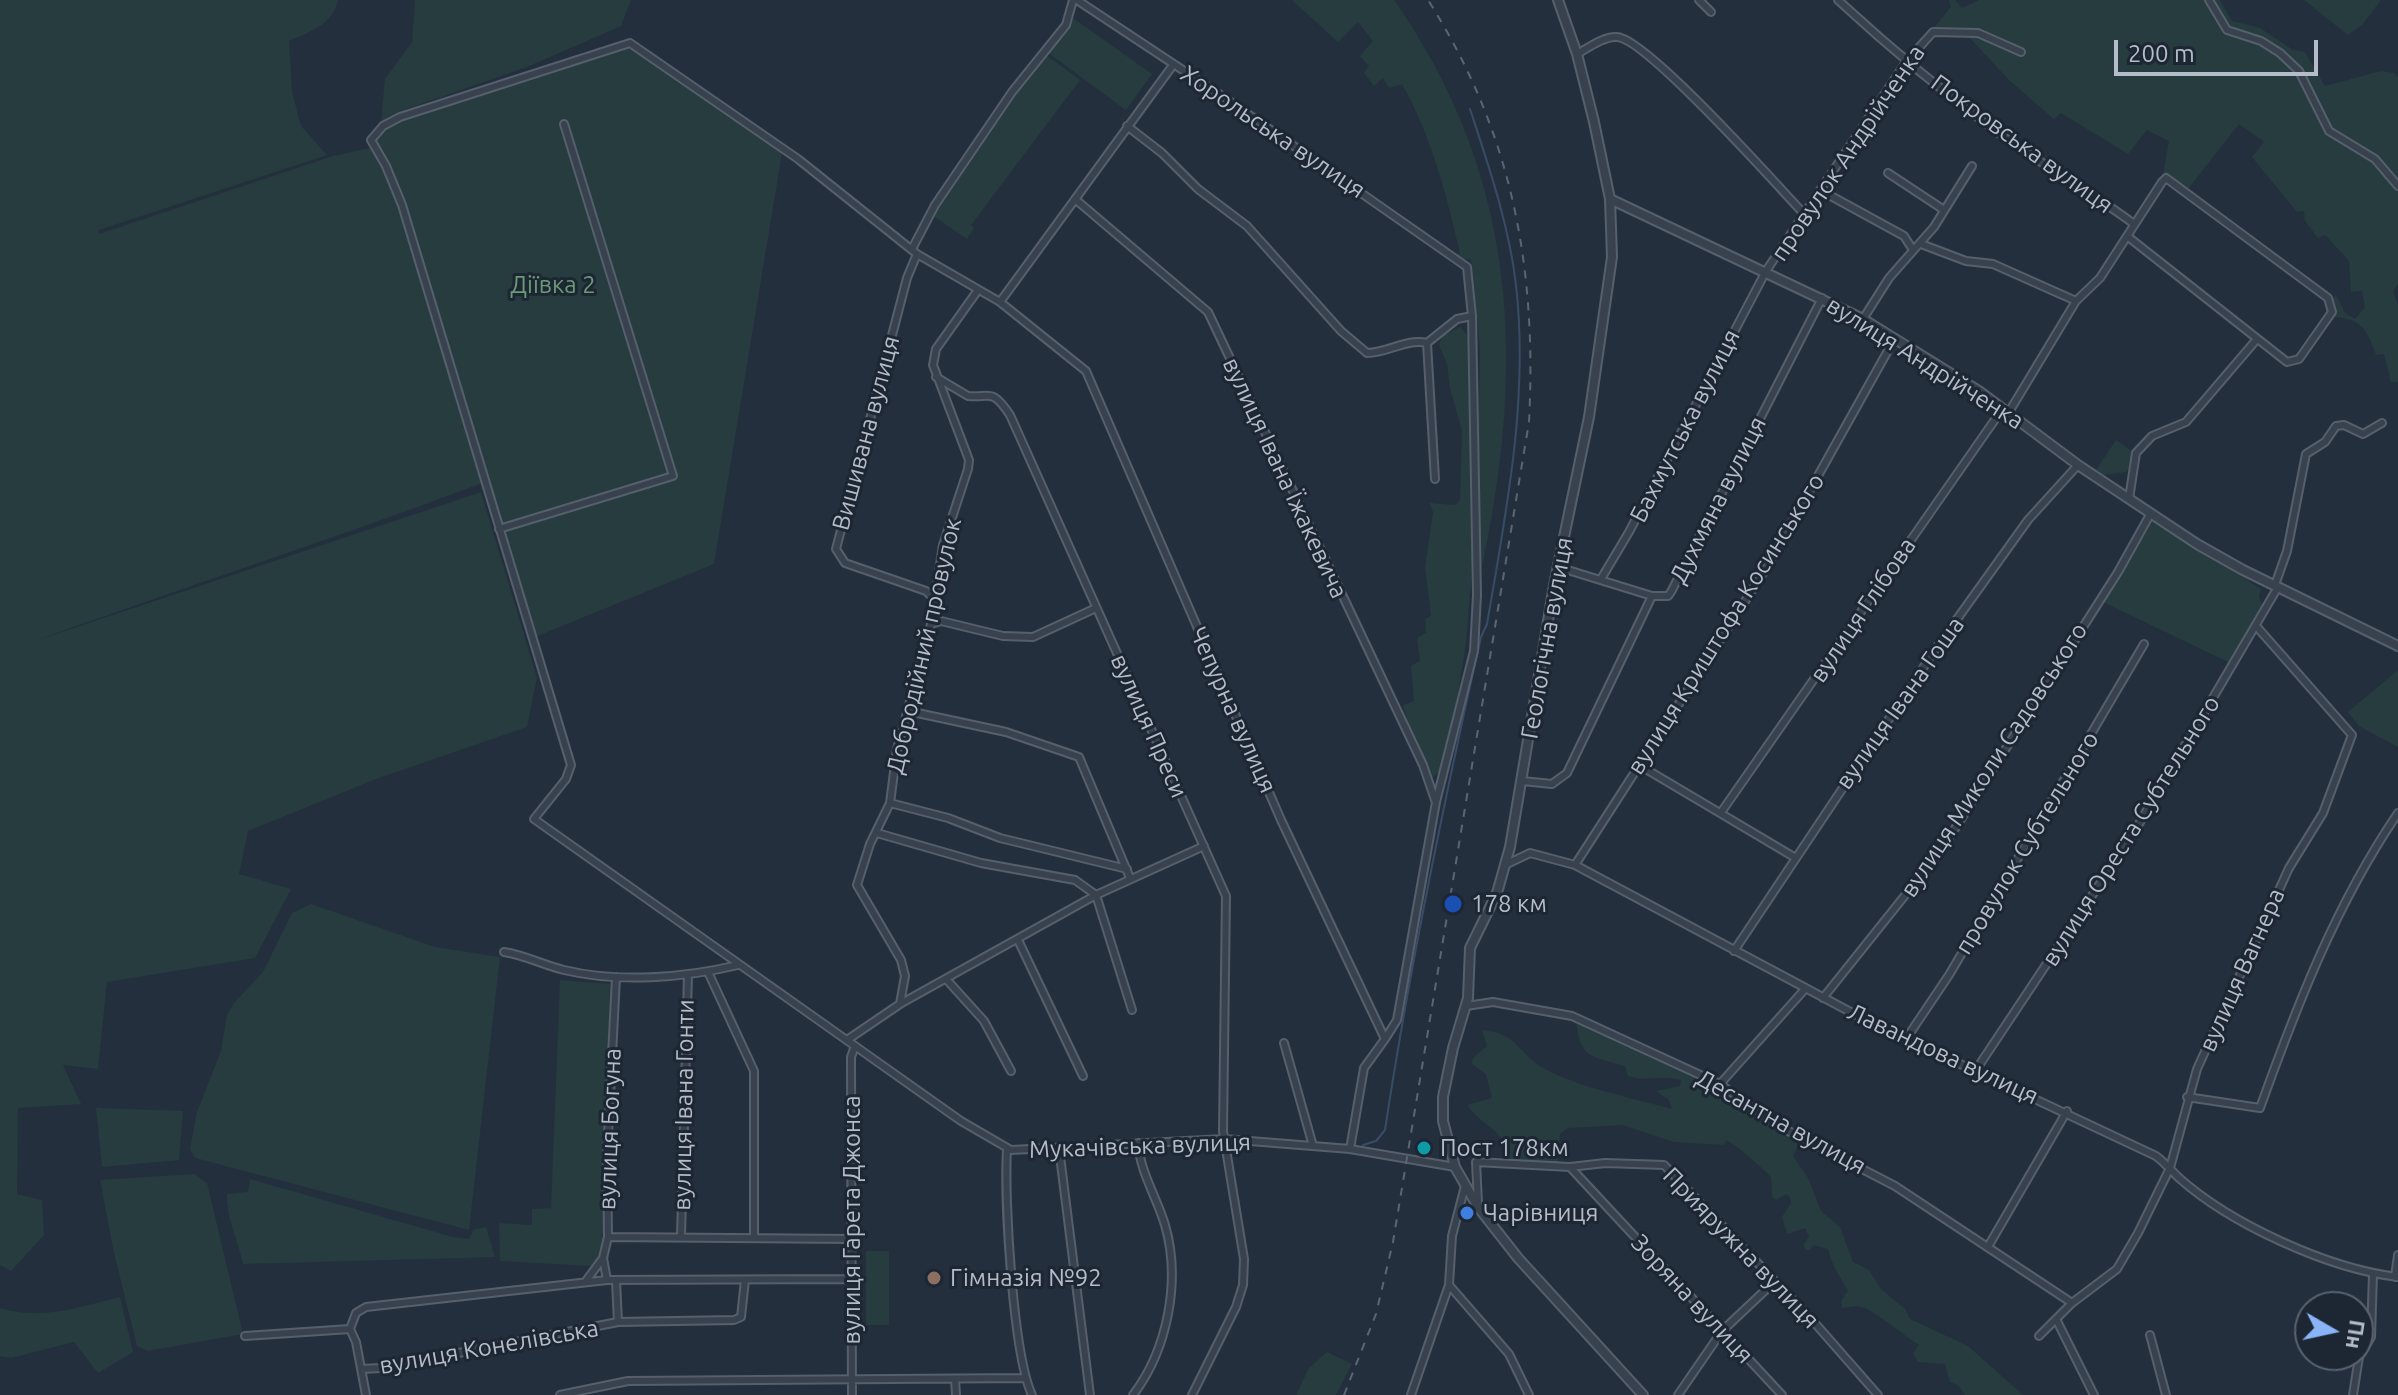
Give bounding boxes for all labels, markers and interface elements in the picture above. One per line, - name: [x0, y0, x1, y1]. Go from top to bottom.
- scale bar: [2118, 24, 2322, 74]
- street label: провулок Андрійченка: [1765, 39, 1931, 267]
- text: 200 m: [2128, 40, 2195, 67]
- street label: Хорольська вулиця: [1175, 60, 1371, 204]
- street label: Покровська вулиця: [1926, 68, 2118, 220]
- park label: Діївка 2: [510, 271, 596, 299]
- street label: вулиця Андрійченка: [1821, 291, 2029, 435]
- street label: Бахмутська вулиця: [1624, 325, 1746, 527]
- street label: Вишивана вулиця: [826, 333, 906, 533]
- street label: вулиця Івана Їжакевича: [1216, 353, 1354, 603]
- street label: Духмяна вулиця: [1664, 412, 1772, 588]
- street label: вулиця Криштофа Косинського: [1621, 468, 1831, 780]
- street label: Добродійний провулок: [881, 515, 967, 777]
- street label: вулиця Глібова: [1804, 532, 1922, 688]
- street label: Геологічна вулиця: [1515, 535, 1579, 741]
- street label: вулиця Івана Гоша: [1830, 611, 1970, 795]
- street label: вулиця Миколи Садовського: [1894, 617, 2094, 903]
- street label: Чепурна вулиця: [1183, 622, 1283, 798]
- street label: вулиця Преси: [1104, 650, 1194, 802]
- street label: вулиця Ореста Субтельного: [2036, 691, 2226, 971]
- street label: провулок Субтельного: [1949, 726, 2105, 960]
- street label: вулиця Вагнера: [2193, 884, 2291, 1056]
- place label: 178 км: [1471, 890, 1547, 918]
- marker: 178 км: [1442, 893, 1464, 915]
- street label: Лавандова вулиця: [1843, 997, 2043, 1111]
- street label: вулиця Івана Гонти: [668, 999, 700, 1211]
- street label: вулиця Богуна: [593, 1048, 627, 1210]
- street label: Десантна вулиця: [1691, 1063, 1871, 1181]
- street label: вулиця Гарета Джонса: [838, 1095, 866, 1345]
- street label: Мукачівська вулиця: [1029, 1128, 1251, 1164]
- place label: Пост 178км: [1440, 1134, 1569, 1162]
- marker: Пост 178км: [1415, 1139, 1433, 1157]
- street label: Прияружна вулиця: [1657, 1162, 1825, 1334]
- place label: Чарівниця: [1483, 1199, 1598, 1227]
- marker: Чарівниця: [1458, 1204, 1476, 1222]
- street label: Зоряна вулиця: [1625, 1229, 1759, 1369]
- place label: Гімназія №92: [950, 1264, 1102, 1292]
- marker: Гімназія №92: [925, 1269, 943, 1287]
- north arrow: [2294, 1291, 2374, 1371]
- street label: вулиця Конелівська: [377, 1314, 601, 1380]
- text: Пн: [2342, 1318, 2371, 1351]

